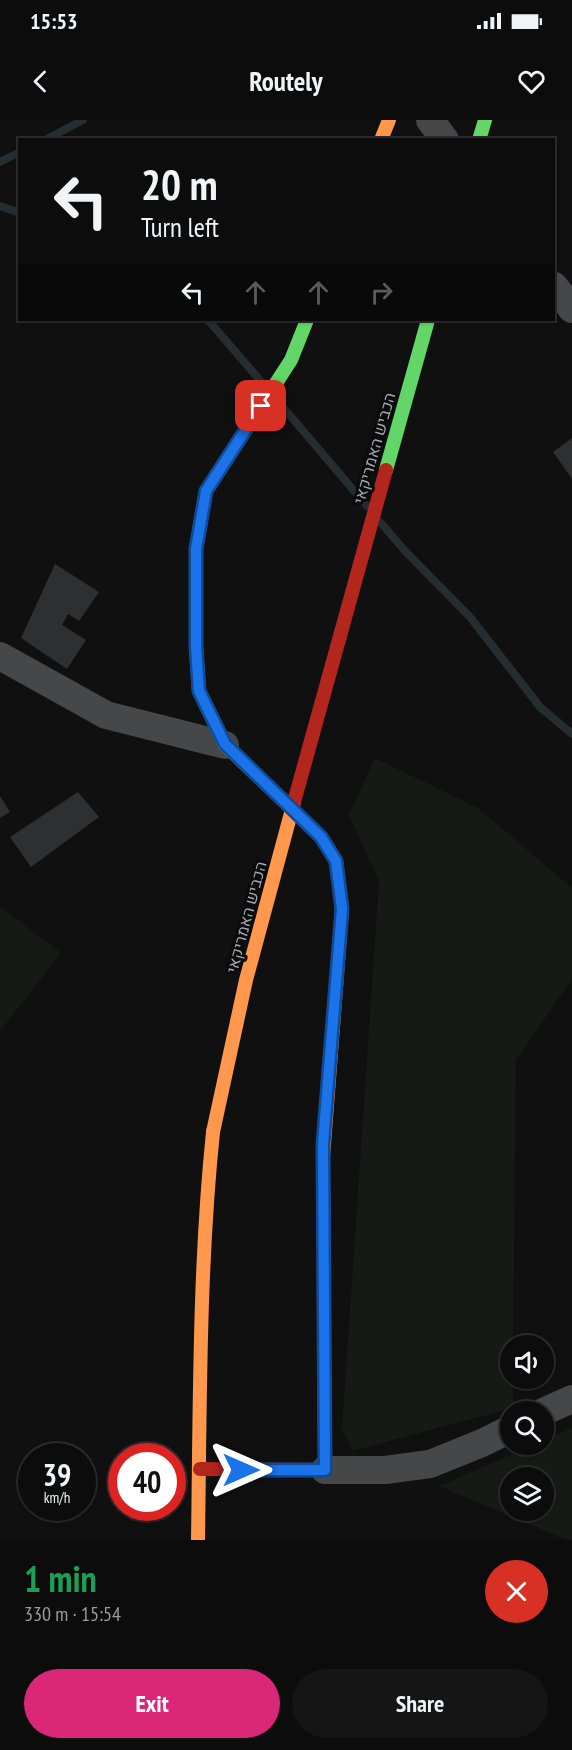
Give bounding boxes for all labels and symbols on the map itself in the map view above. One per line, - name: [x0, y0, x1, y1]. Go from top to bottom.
- pin: [235, 380, 286, 431]
- street label: הכביש האמריקאי: [349, 390, 399, 506]
- street label: הכביש האמריקאי: [221, 859, 271, 975]
- position arrow: [209, 1438, 273, 1502]
- speed limit sign: 40: [108, 1443, 186, 1521]

